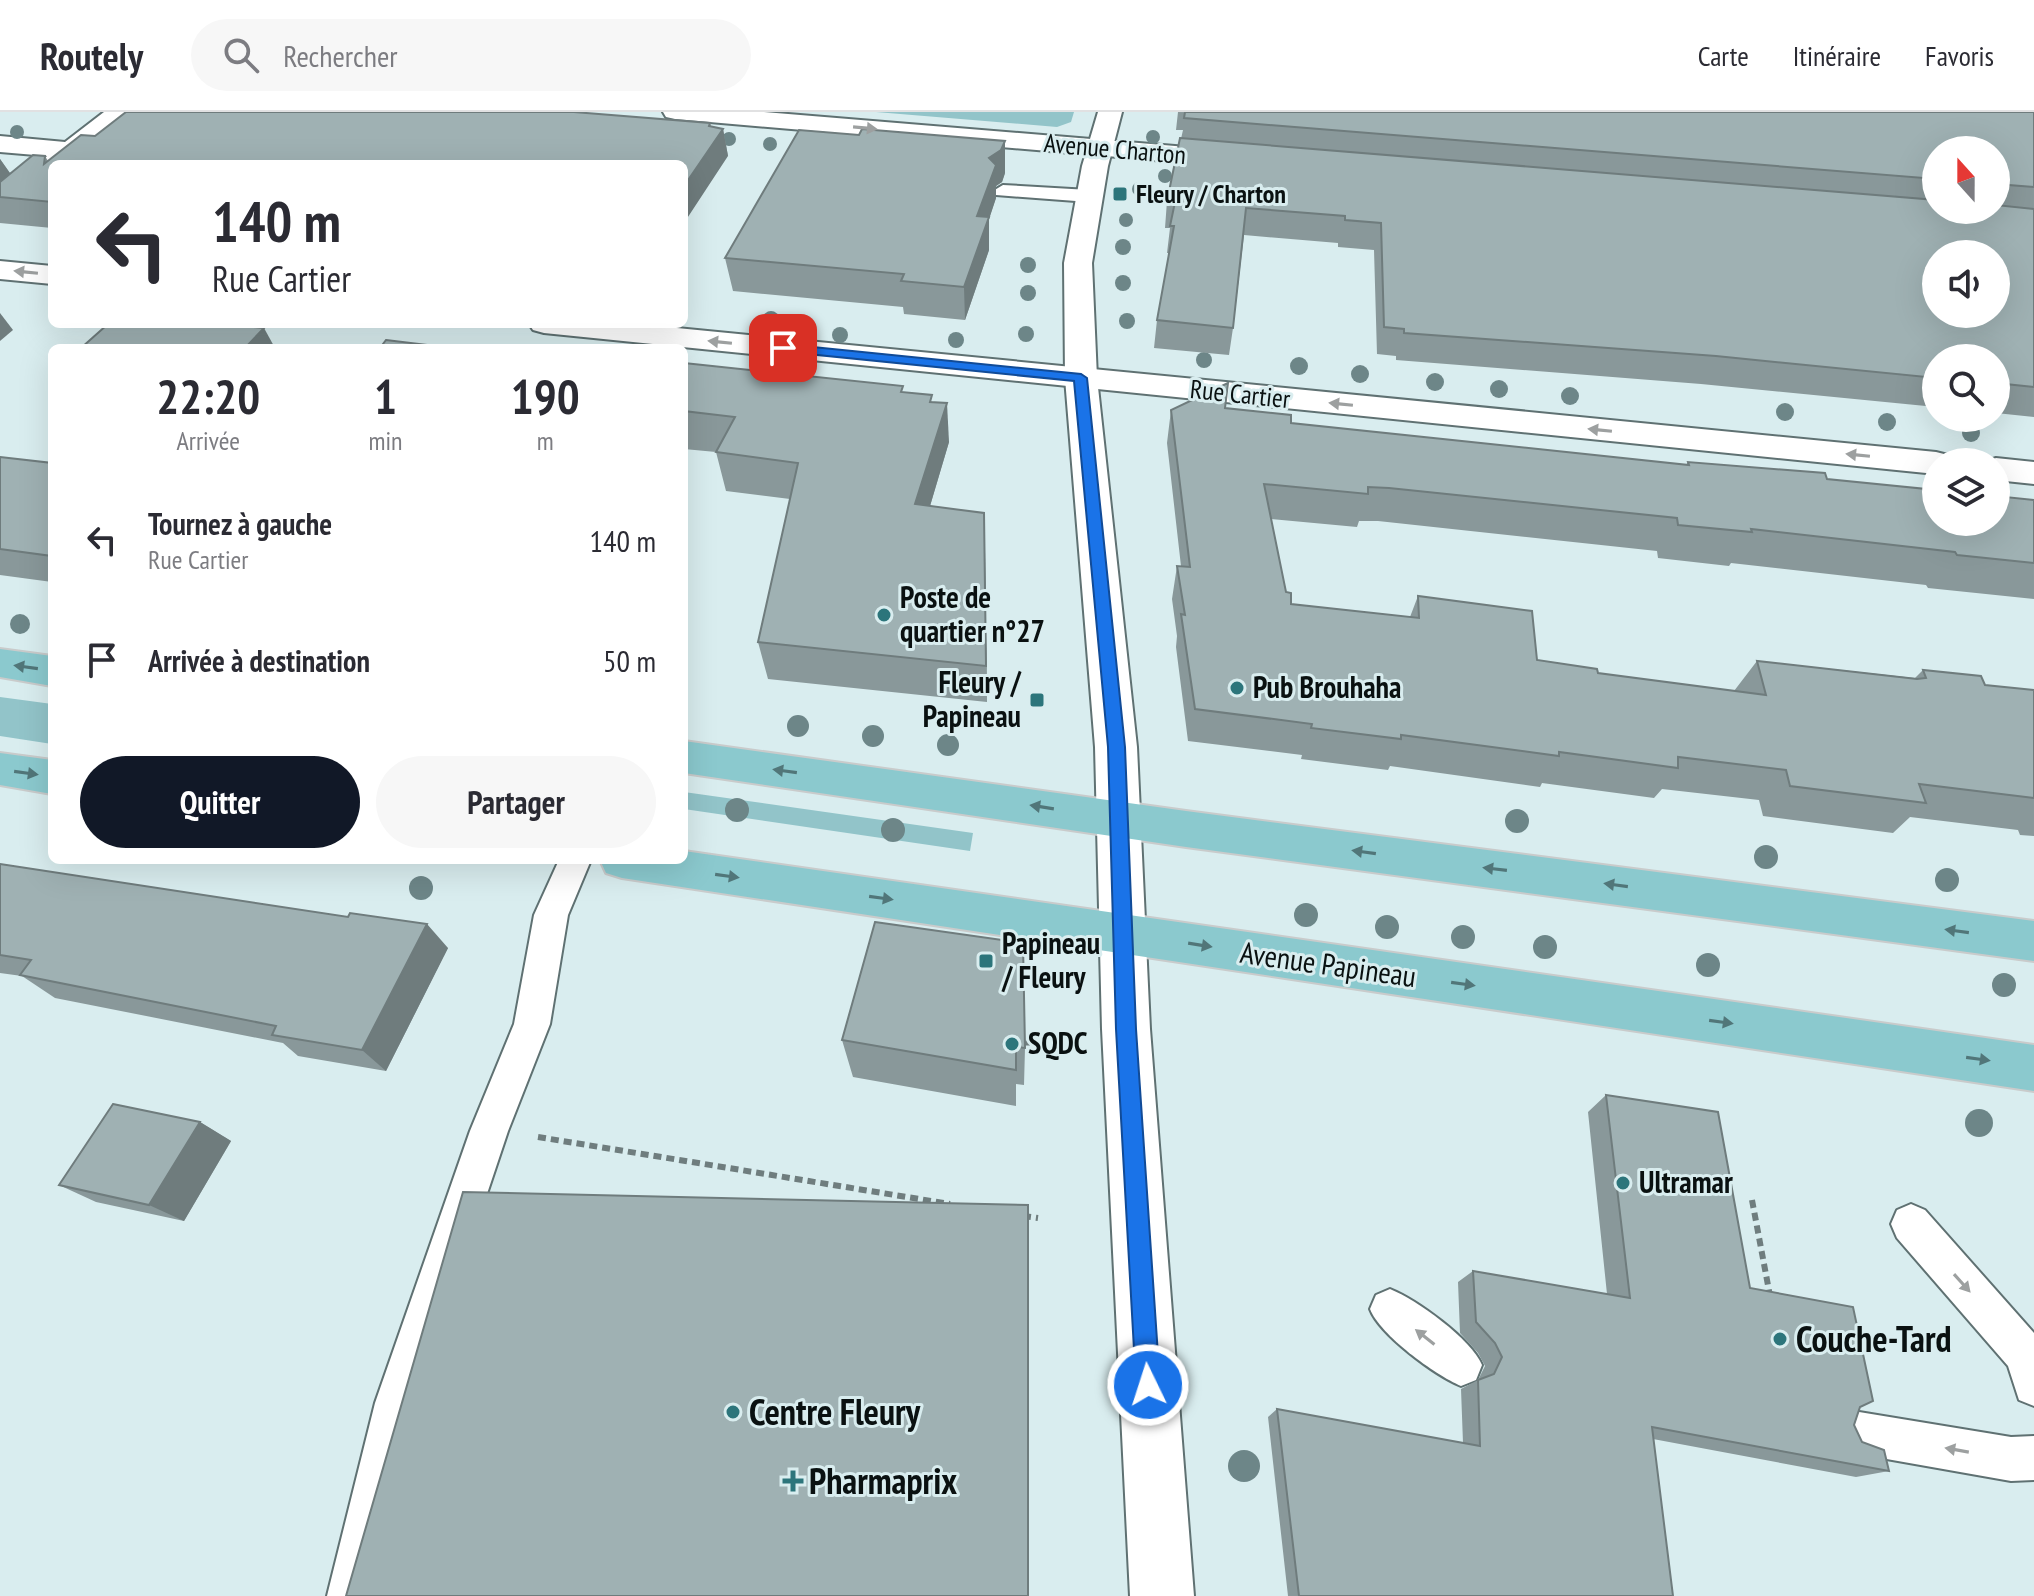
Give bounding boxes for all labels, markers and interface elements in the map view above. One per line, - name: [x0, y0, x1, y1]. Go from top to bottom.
- search box: [191, 19, 751, 91]
- text: Routely: [40, 31, 143, 80]
- icon: search: [219, 33, 263, 77]
- text: Rechercher: [283, 36, 398, 75]
- text: Carte: [1698, 37, 1749, 74]
- text: Itinéraire: [1793, 37, 1881, 74]
- text: Favoris: [1925, 37, 1994, 74]
- one-way arrow: [852, 122, 877, 135]
- street label: Avenue Charton: [1043, 126, 1187, 171]
- north arrow: [1922, 136, 2010, 224]
- map controls: [1922, 136, 2010, 536]
- place label: Fleury / Charton: [1136, 177, 1286, 210]
- text: 140 m: [212, 185, 341, 257]
- marker: Fleury / Charton: [1111, 185, 1129, 203]
- icon: left: [80, 192, 184, 296]
- button: sound: [1922, 240, 2010, 328]
- text: Rue Cartier: [212, 255, 351, 302]
- one-way arrow: [13, 266, 38, 279]
- pin: [749, 314, 817, 382]
- icon: arrive: [761, 326, 805, 370]
- one-way arrow: [707, 335, 732, 348]
- button: search: [1922, 344, 2010, 432]
- text: 22:20: [156, 365, 260, 427]
- text: 1: [374, 365, 397, 427]
- text: 190: [511, 365, 580, 427]
- street label: Rue Cartier: [1188, 372, 1292, 415]
- one-way arrow: [1328, 397, 1353, 410]
- one-way arrow: [1587, 423, 1612, 436]
- text: Arrivée: [176, 424, 240, 457]
- text: min: [368, 424, 402, 457]
- text: m: [537, 424, 554, 457]
- button: layers: [1922, 448, 2010, 536]
- one-way arrow: [1845, 449, 1870, 462]
- text: Tournez à gauche: [148, 504, 332, 543]
- icon: left: [80, 518, 124, 562]
- text: 140 m: [590, 521, 656, 560]
- text: Rue Cartier: [148, 543, 248, 576]
- place label: Poste de quartier n°27: [900, 577, 1045, 650]
- marker: Poste de quartier n°27: [875, 606, 893, 624]
- icon: arrive: [80, 638, 124, 682]
- text: Arrivée à destination: [148, 641, 370, 680]
- text: 50 m: [603, 641, 656, 680]
- one-way arrow: [13, 660, 38, 673]
- place label: Fleury / Papineau: [923, 662, 1023, 735]
- place label: Pub Brouhaha: [1253, 667, 1401, 706]
- marker: Pub Brouhaha: [1228, 679, 1246, 697]
- marker: Fleury / Papineau: [1028, 691, 1046, 709]
- button: Quitter: [80, 756, 360, 848]
- button: Partager: [376, 756, 656, 848]
- one-way arrow: [772, 764, 797, 777]
- one-way arrow: [14, 767, 39, 780]
- one-way arrow: [1030, 801, 1055, 813]
- one-way arrow: [1351, 845, 1376, 858]
- one-way arrow: [1482, 862, 1507, 875]
- one-way arrow: [715, 870, 740, 883]
- one-way arrow: [1603, 878, 1628, 891]
- one-way arrow: [869, 892, 894, 905]
- place label: Papineau / Fleury: [1001, 923, 1100, 996]
- one-way arrow: [1944, 924, 1969, 937]
- street label: Avenue Papineau: [1238, 932, 1419, 995]
- one-way arrow: [1188, 940, 1213, 952]
- marker: Papineau / Fleury: [977, 952, 995, 970]
- one-way arrow: [1451, 978, 1476, 991]
- one-way arrow: [1708, 1016, 1733, 1029]
- place label: SQDC: [1028, 1023, 1088, 1062]
- marker: SQDC: [1003, 1035, 1021, 1053]
- one-way arrow: [1966, 1054, 1991, 1066]
- place label: Ultramar: [1639, 1162, 1733, 1201]
- marker: Ultramar: [1614, 1174, 1632, 1192]
- one-way arrow: [1953, 1272, 1970, 1292]
- place label: Couche-Tard: [1796, 1315, 1951, 1362]
- one-way arrow: [1415, 1329, 1435, 1346]
- marker: Couche-Tard: [1771, 1330, 1789, 1348]
- position arrow: [1106, 1343, 1190, 1427]
- place label: Centre Fleury: [749, 1388, 921, 1435]
- marker: Centre Fleury: [724, 1403, 742, 1421]
- one-way arrow: [1944, 1443, 1969, 1456]
- place label: Pharmaprix: [809, 1457, 957, 1504]
- marker: Pharmaprix: [784, 1472, 802, 1490]

